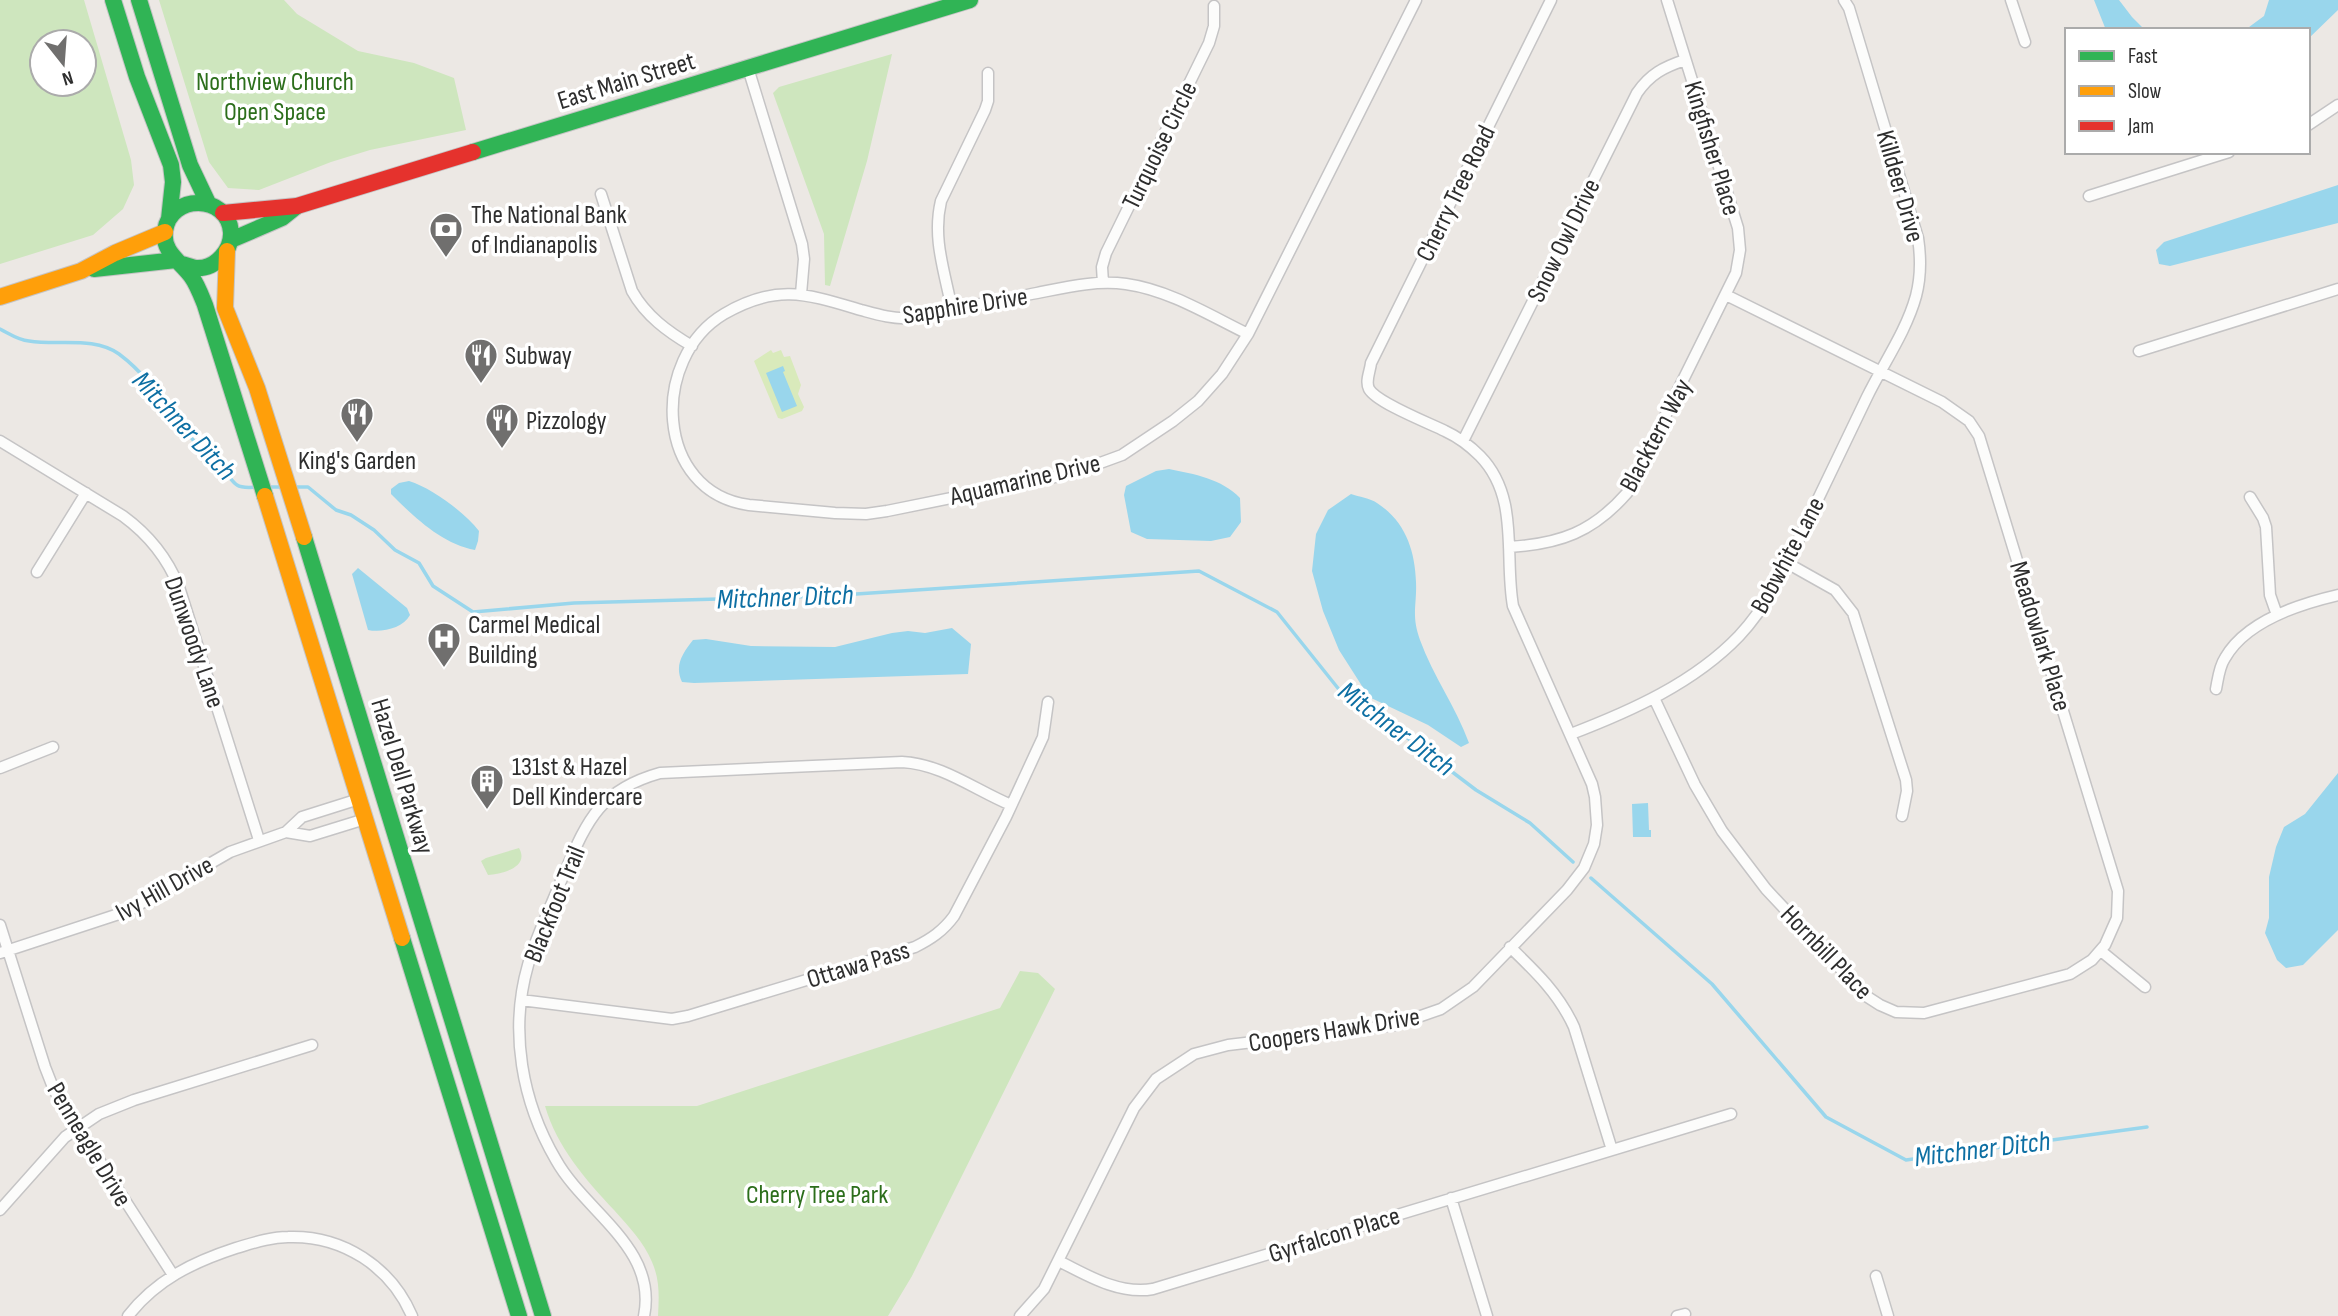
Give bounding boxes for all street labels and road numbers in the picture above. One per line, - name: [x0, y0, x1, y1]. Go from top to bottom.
- street label: East Main Street: [554, 46, 699, 117]
- street label: Turquoise Circle: [1116, 77, 1205, 214]
- street label: Kingfisher Place: [1676, 78, 1747, 219]
- street label: Cherry Tree Road: [1410, 121, 1503, 267]
- street label: Killdeer Drive: [1869, 127, 1930, 246]
- street label: Snow Owl Drive: [1521, 174, 1608, 307]
- street label: Sapphire Drive: [901, 281, 1030, 332]
- street label: Blacktern Way: [1614, 374, 1699, 498]
- street label: Aquamarine Drive: [946, 448, 1104, 513]
- street label: Bobwhite Lane: [1745, 492, 1832, 619]
- street label: Meadowlark Place: [2002, 558, 2077, 715]
- street label: Dunwoody Lane: [157, 573, 231, 712]
- street label: Hazel Dell Parkway: [363, 695, 440, 858]
- street label: Blackfoot Trail: [518, 842, 593, 967]
- street label: Ivy Hill Drive: [111, 850, 219, 929]
- street label: Hornbill Place: [1774, 900, 1878, 1006]
- street label: Ottawa Pass: [803, 935, 914, 996]
- street label: Coopers Hawk Drive: [1246, 1002, 1422, 1059]
- street label: Penneagle Drive: [40, 1077, 138, 1212]
- street label: Gyrfalcon Place: [1265, 1201, 1404, 1270]

